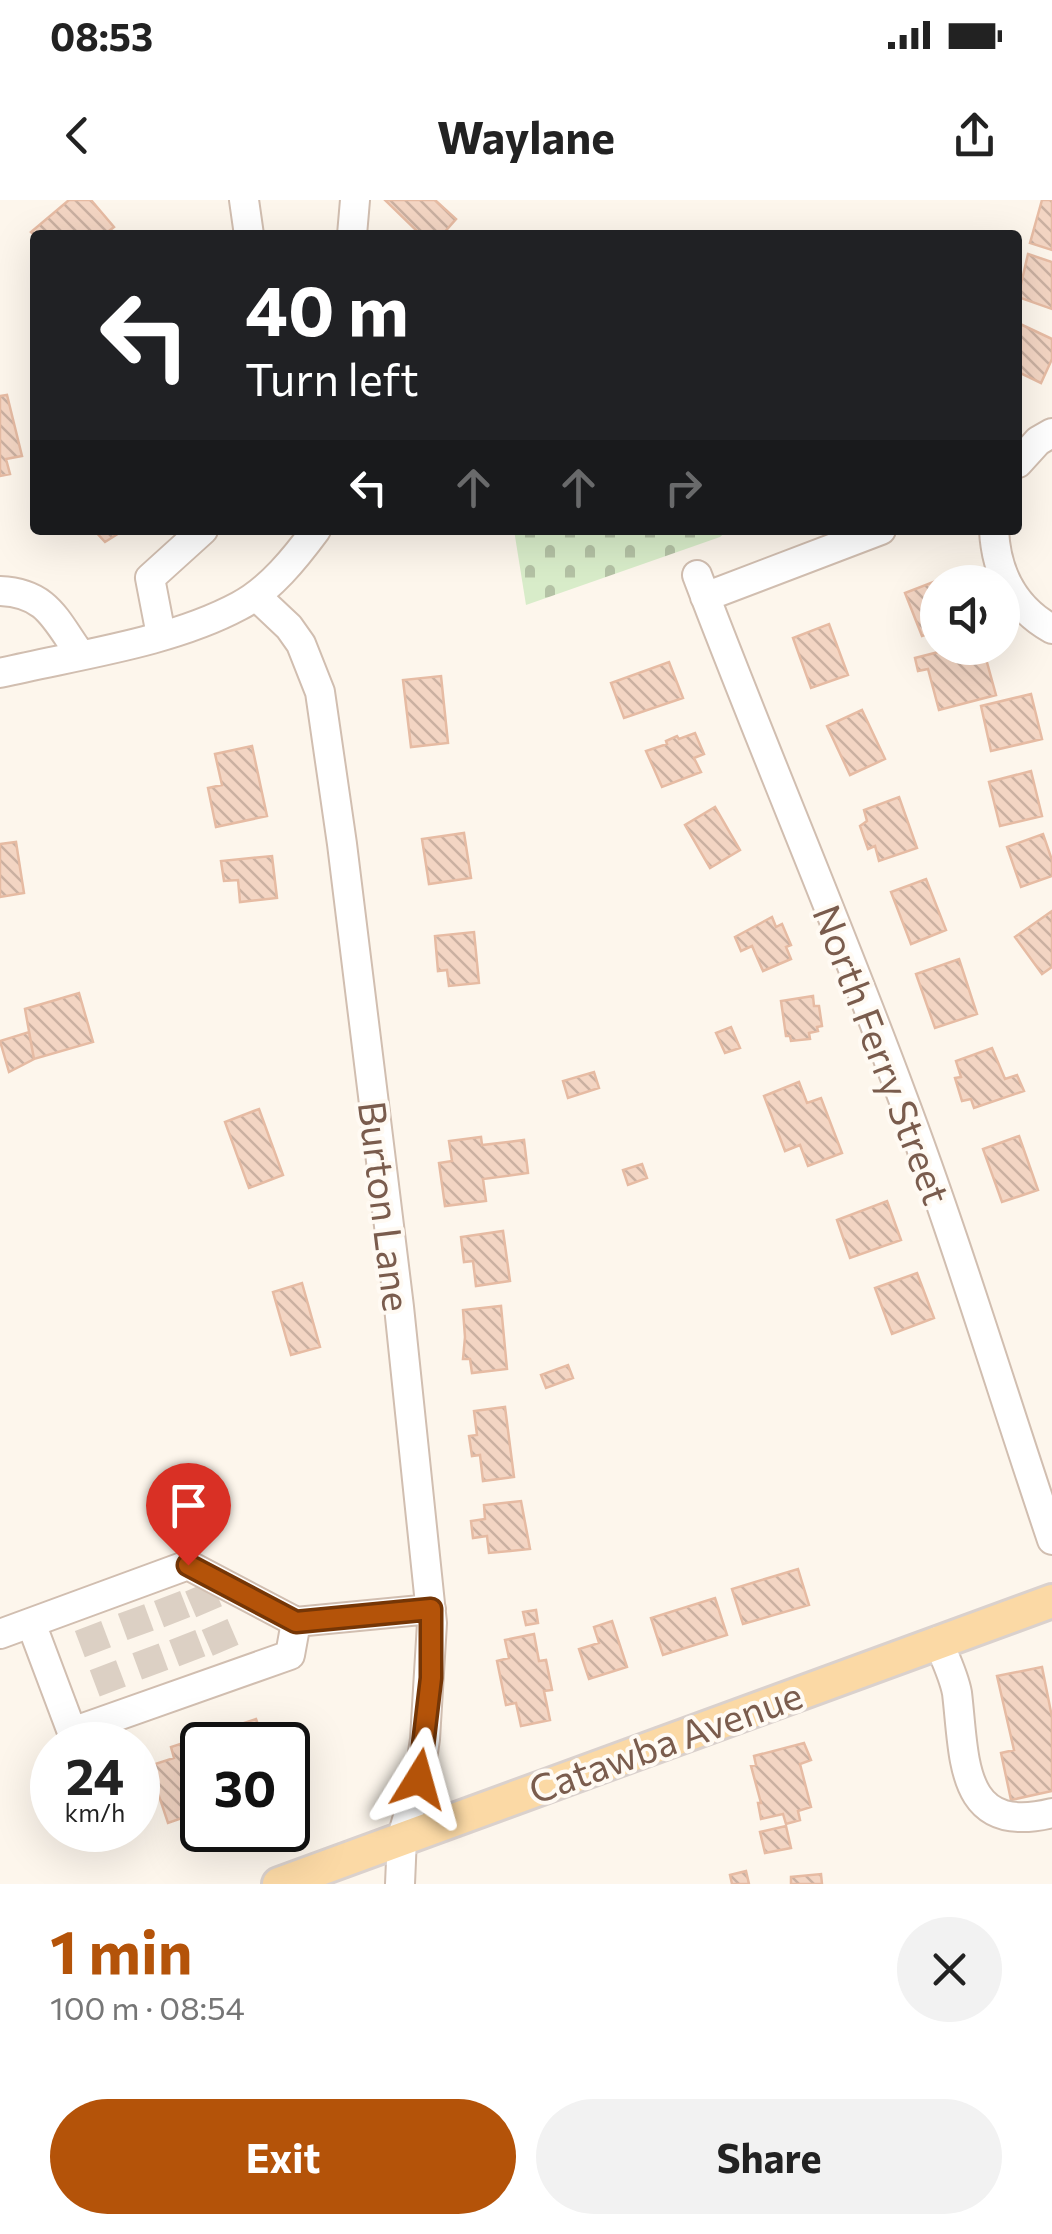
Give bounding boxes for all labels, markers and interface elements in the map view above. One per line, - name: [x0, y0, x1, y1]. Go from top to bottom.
- text: 08:53: [50, 12, 153, 59]
- icon: back: [50, 108, 105, 163]
- text: Waylane: [437, 108, 615, 163]
- icon: share: [947, 108, 1002, 163]
- text: 40 m: [245, 265, 409, 350]
- icon: left: [80, 270, 210, 400]
- text: Turn left: [245, 350, 419, 405]
- icon: left: [341, 460, 396, 515]
- icon: ahead: [446, 460, 501, 515]
- icon: ahead: [551, 460, 606, 515]
- icon: right: [656, 460, 711, 515]
- map controls: [920, 565, 1020, 665]
- button: sound: [920, 565, 1020, 665]
- street label: North Ferry Street: [804, 898, 962, 1210]
- street label: Burton Lane: [350, 1098, 422, 1314]
- pin: [146, 1463, 231, 1566]
- icon: arrive: [161, 1478, 216, 1533]
- street label: Catawba Avenue: [522, 1670, 808, 1812]
- speed limit sign: 30: [180, 1722, 310, 1852]
- position arrow: [367, 1727, 471, 1831]
- text: 24: [66, 1744, 124, 1805]
- text: km/h: [65, 1797, 125, 1827]
- text: 1 min: [50, 1913, 192, 1986]
- button: close: [897, 1917, 1002, 2022]
- text: 100 m · 08:54: [50, 1987, 245, 2027]
- button: Exit: [50, 2099, 516, 2214]
- button: Share: [536, 2099, 1002, 2214]

